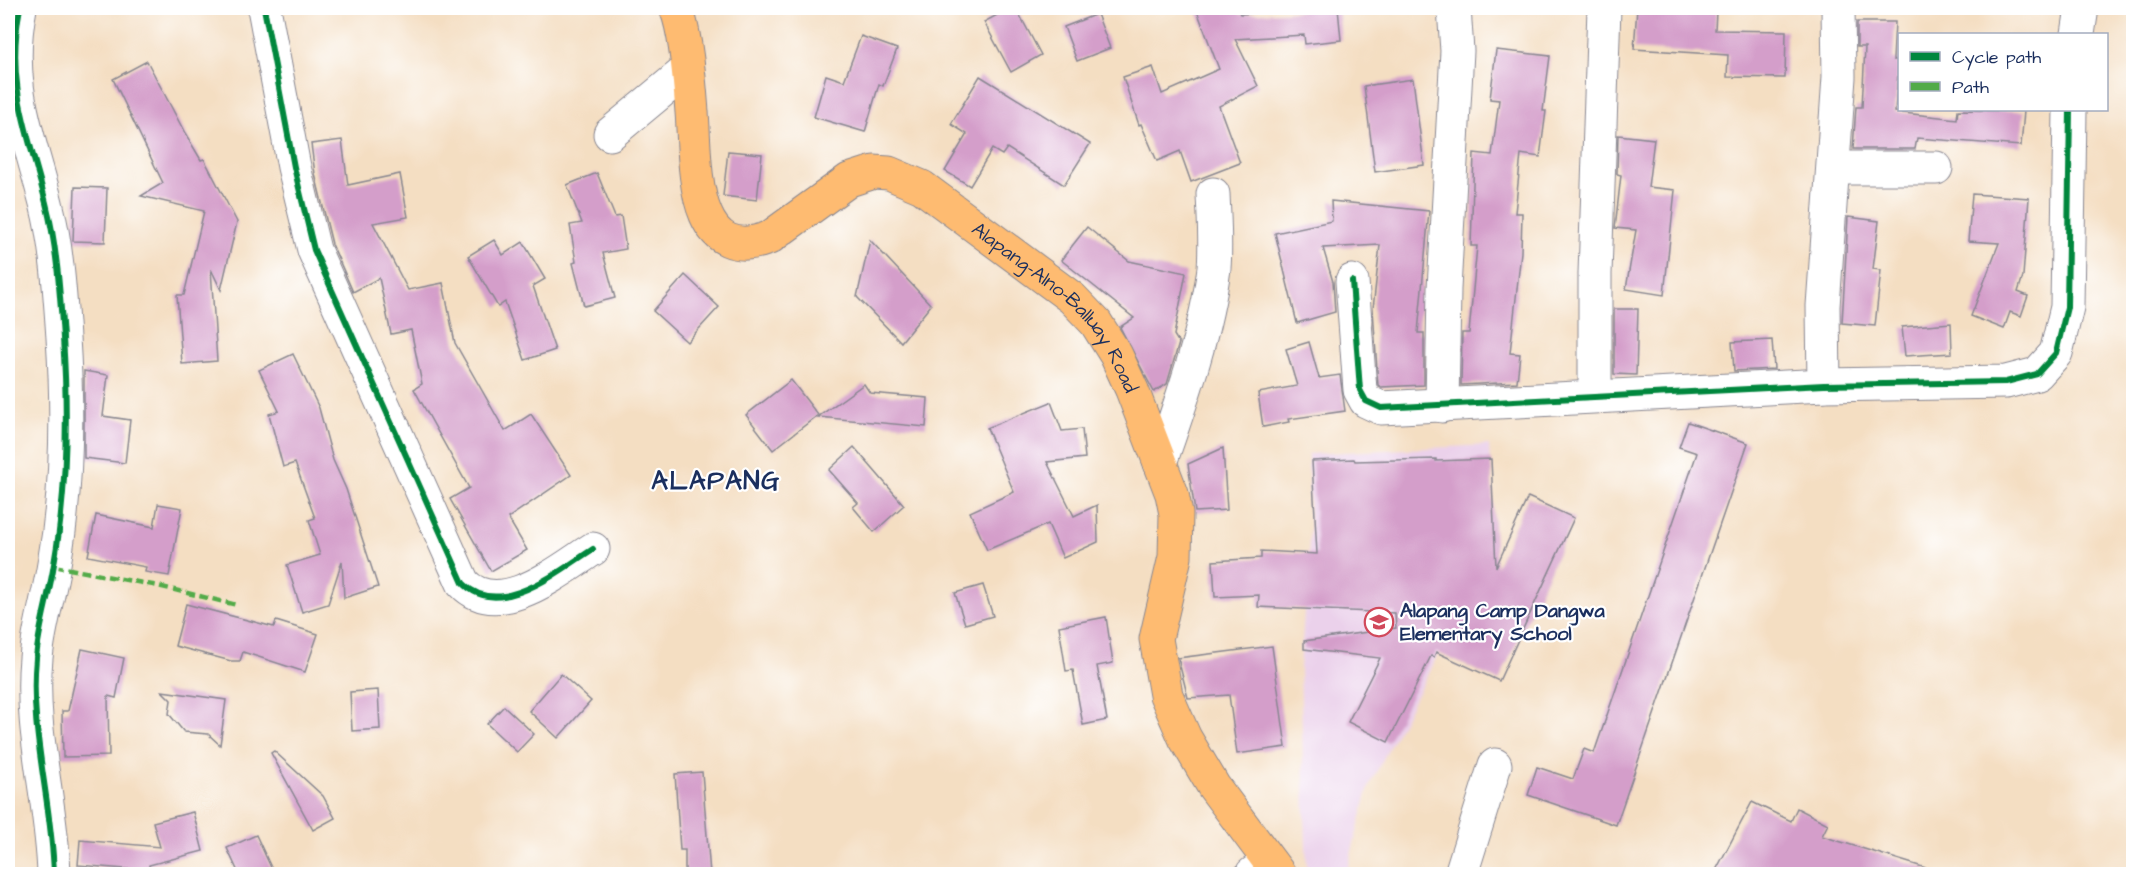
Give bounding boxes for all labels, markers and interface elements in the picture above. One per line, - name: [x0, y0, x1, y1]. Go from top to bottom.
- legend: [1898, 33, 2108, 111]
- text: Cycle path: [1952, 45, 2041, 71]
- text: Path: [1952, 75, 1989, 100]
- street label: Alapang-Alno-Balluay Road: [966, 215, 1144, 398]
- district label: ALAPANG: [651, 463, 781, 499]
- place label: Alapang Camp Dangwa Elementary School: [1400, 597, 1605, 649]
- school or university icon: Alapang Camp Dangwa Elementary School: [1363, 606, 1395, 638]

